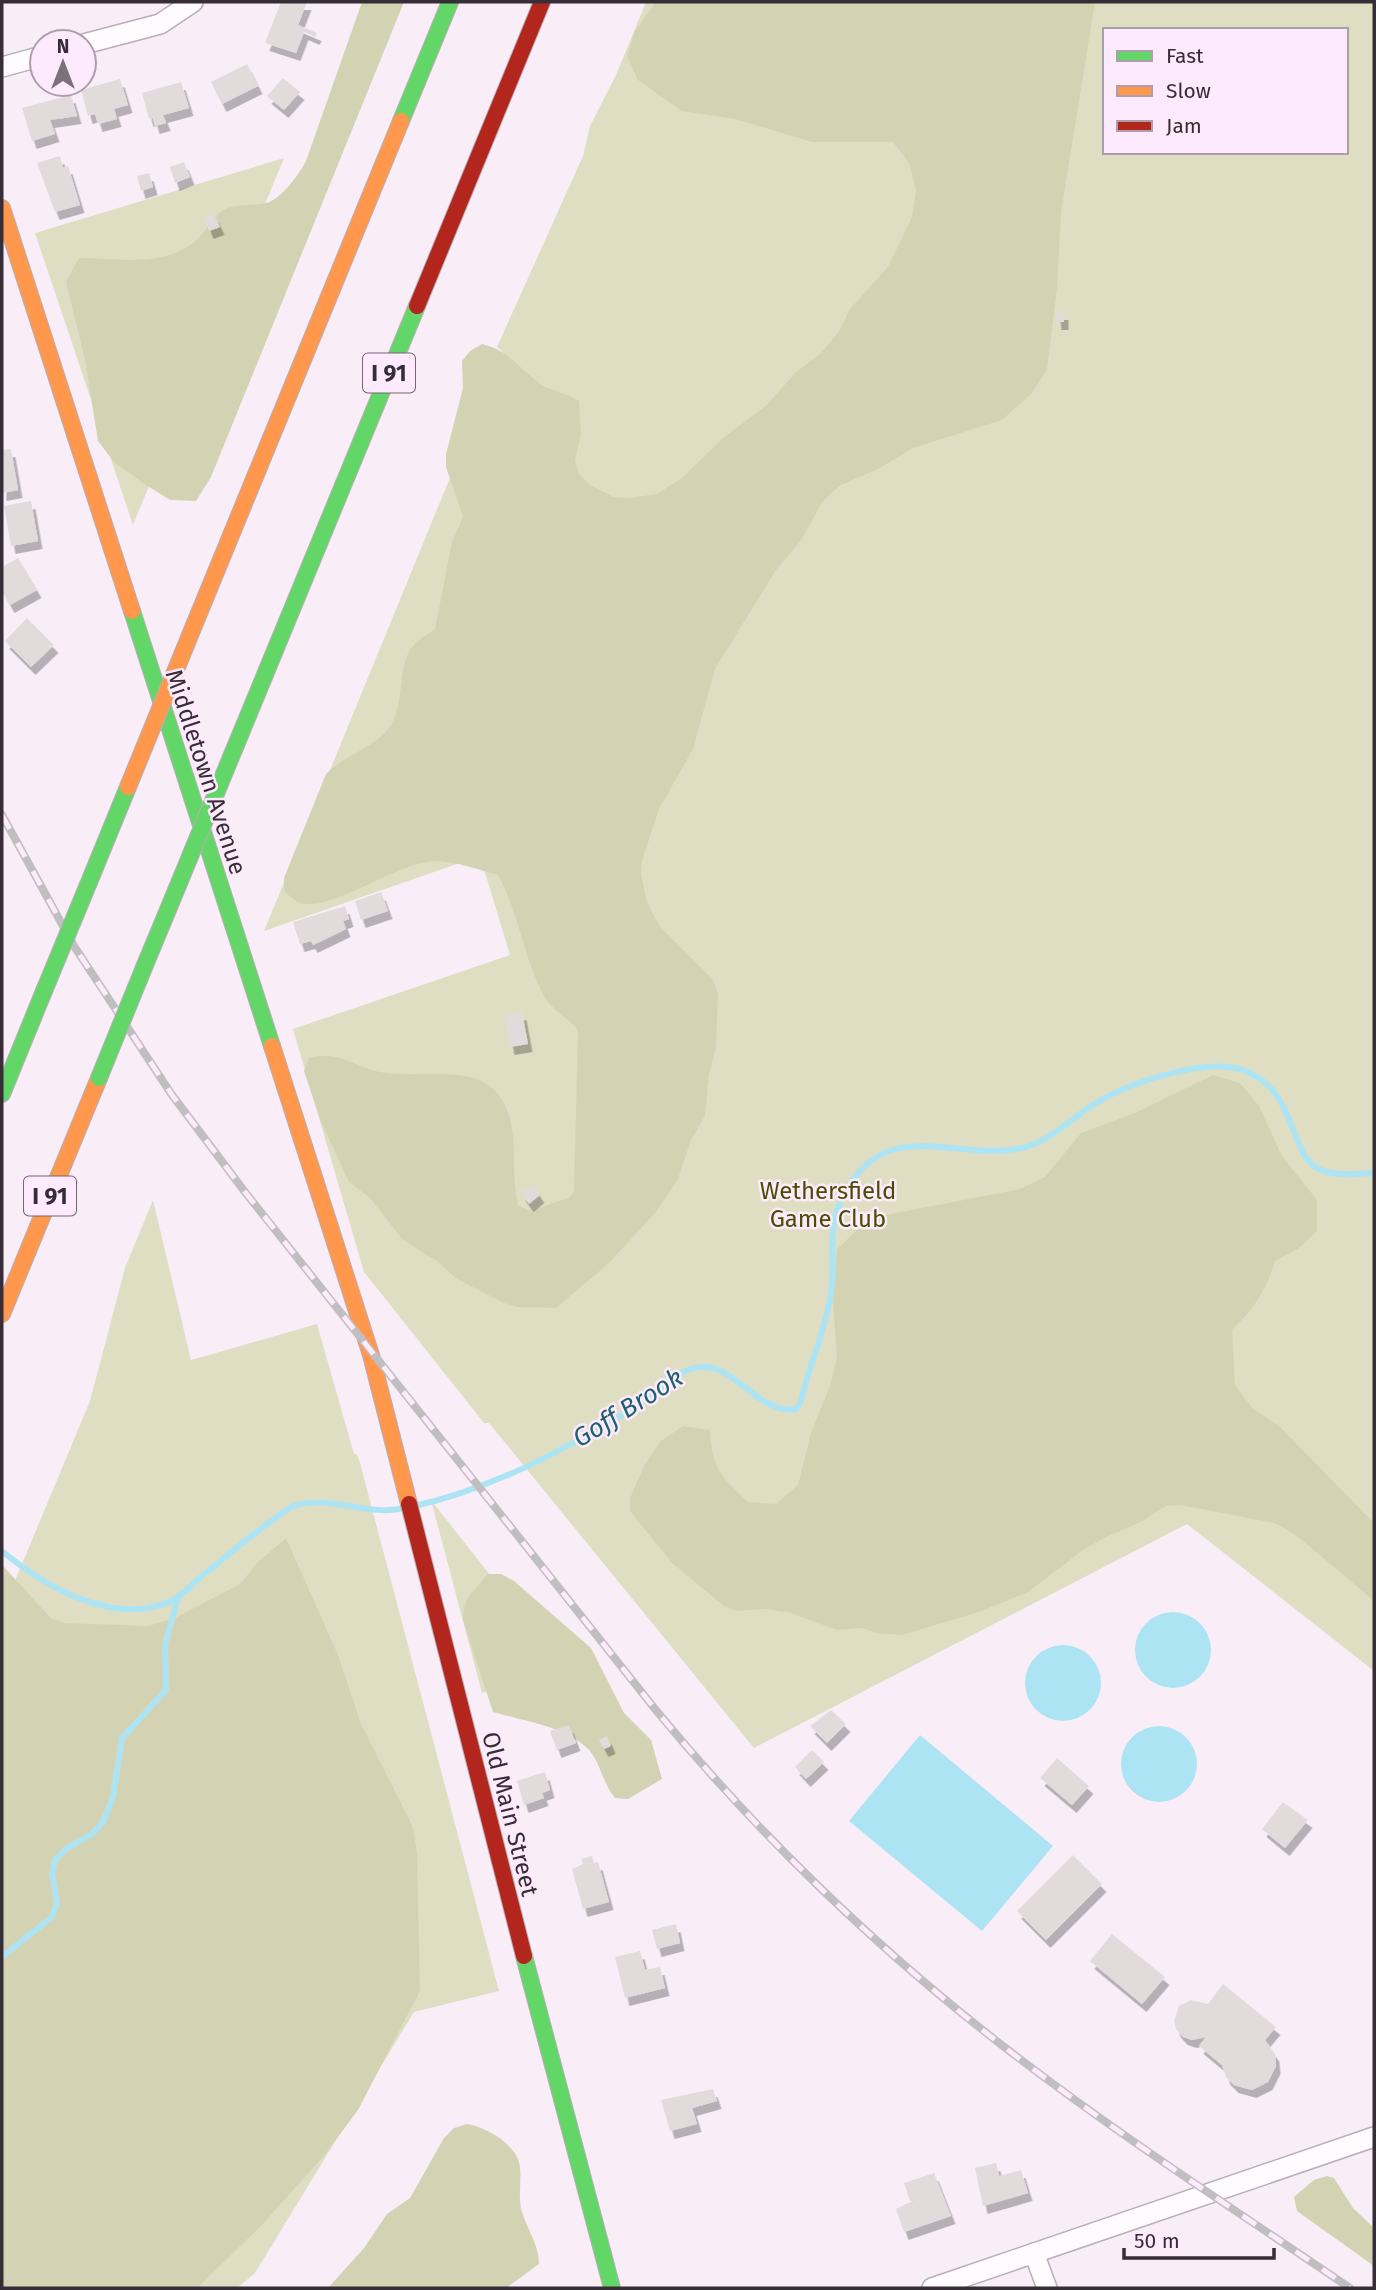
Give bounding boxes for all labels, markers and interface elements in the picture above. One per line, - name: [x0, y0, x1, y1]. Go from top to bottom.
- north arrow: [28, 28, 98, 98]
- legend: [1103, 28, 1348, 154]
- text: N: [57, 35, 69, 58]
- text: Fast: [1166, 43, 1204, 69]
- text: Slow: [1166, 78, 1211, 104]
- text: Jam: [1166, 113, 1202, 139]
- road number: I 91: [363, 354, 415, 392]
- street label: Middletown Avenue: [160, 666, 252, 878]
- road number: I 91: [24, 1176, 76, 1216]
- park label: Wethersfield Game Club: [760, 1177, 896, 1233]
- water label: Goff Brook: [567, 1362, 689, 1454]
- street label: Old Main Street: [476, 1729, 544, 1899]
- scale bar: [1124, 2216, 1274, 2260]
- text: 50 m: [1134, 2228, 1180, 2254]

